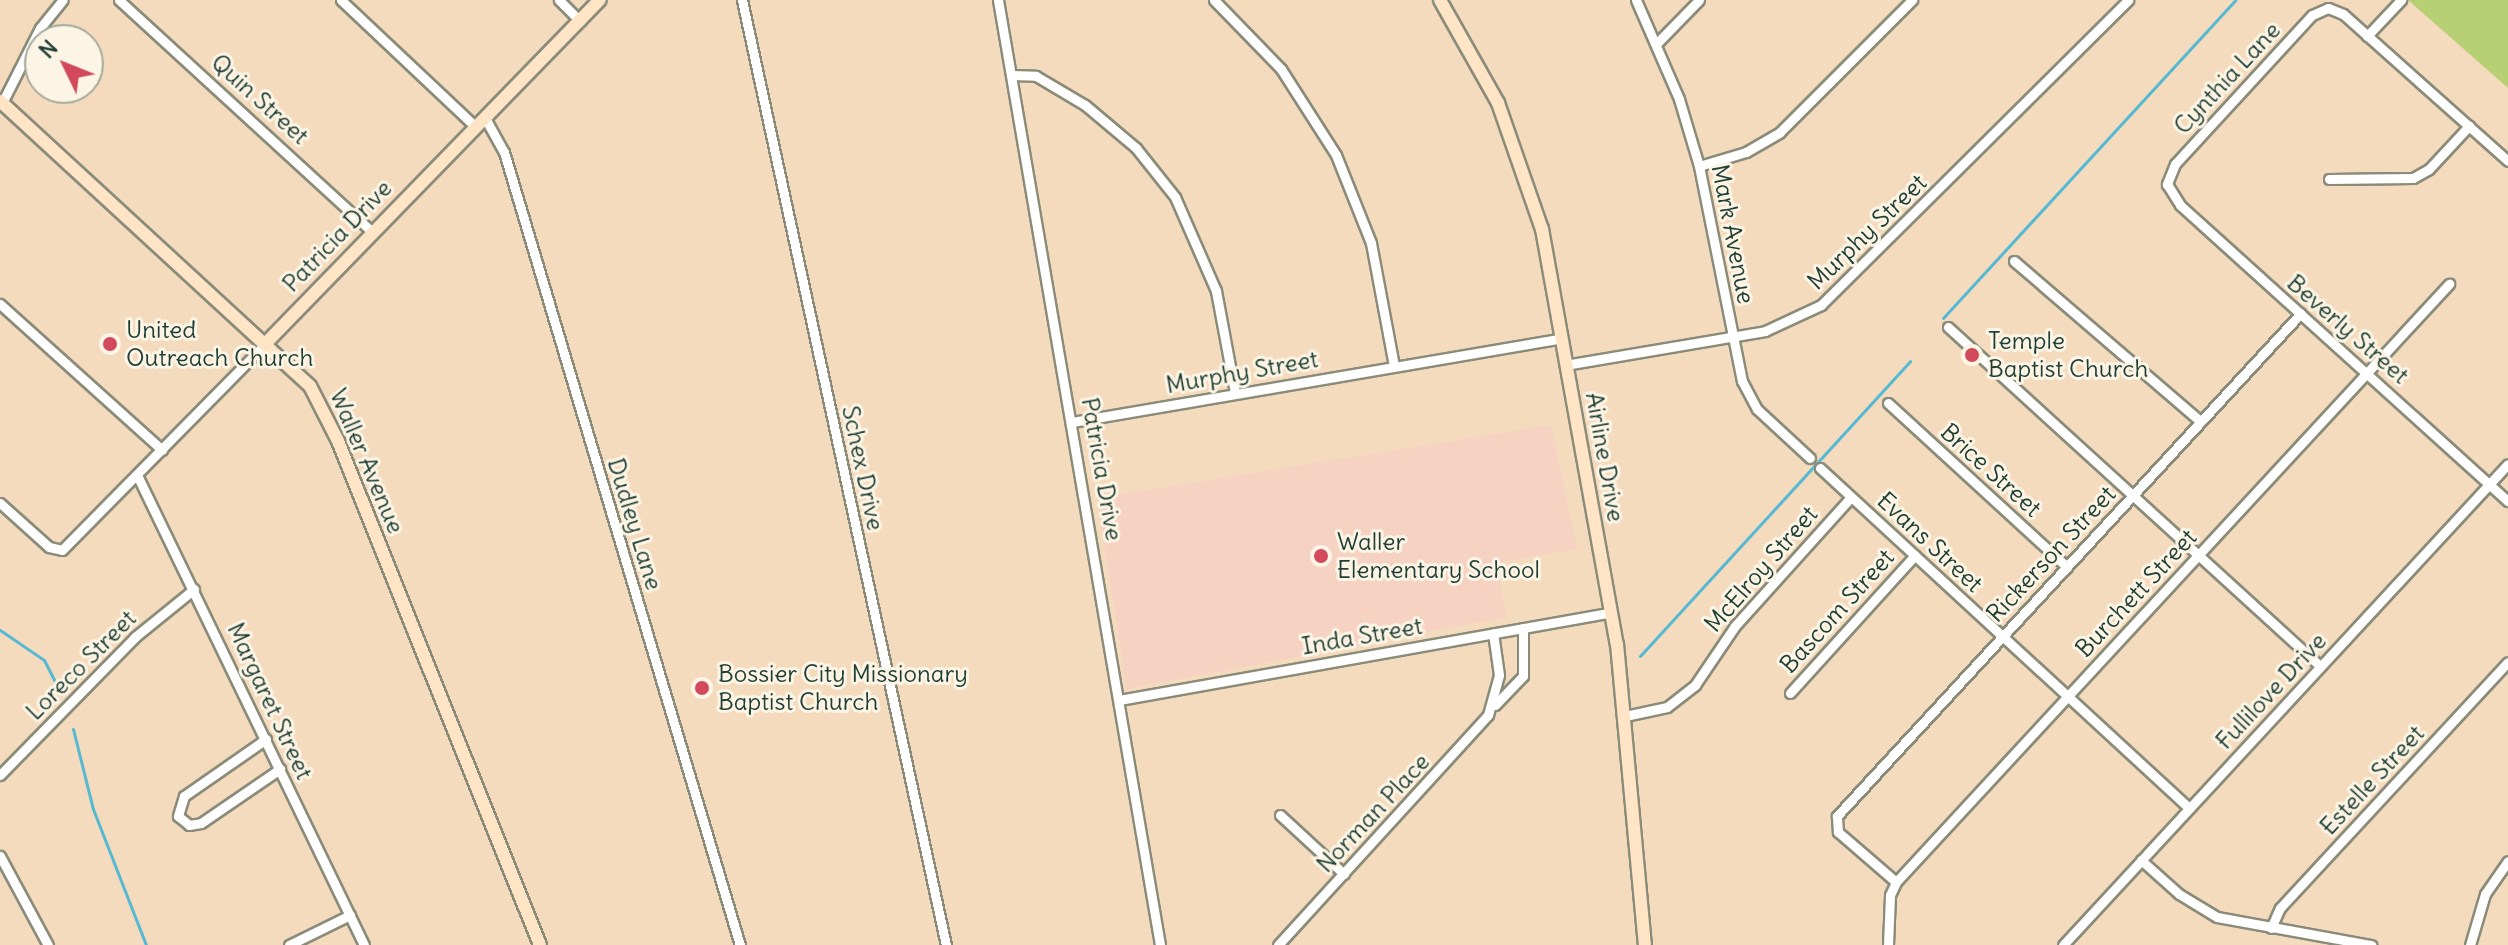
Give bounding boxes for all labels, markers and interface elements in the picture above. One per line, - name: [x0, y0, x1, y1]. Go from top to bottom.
- street label: Cynthia Lane: [2168, 16, 2286, 140]
- north arrow: [24, 24, 104, 104]
- text: N: [32, 34, 63, 64]
- street label: Quin Street: [205, 48, 315, 150]
- street label: Mark Avenue: [1705, 162, 1761, 306]
- street label: Murphy Street: [1802, 168, 1932, 296]
- street label: Patricia Drive: [276, 174, 398, 298]
- street label: Beverly Street: [2281, 268, 2415, 390]
- place label: United Outreach Church: [126, 316, 313, 372]
- place label: Temple Baptist Church: [1988, 327, 2148, 383]
- marker: United Outreach Church: [101, 335, 119, 353]
- street label: Murphy Street: [1164, 344, 1320, 400]
- marker: Temple Baptist Church: [1963, 346, 1981, 364]
- street label: Waller Avenue: [324, 384, 410, 538]
- street label: Airline Drive: [1579, 390, 1631, 524]
- street label: Patricia Drive: [1075, 395, 1129, 543]
- street label: Schex Drive: [836, 403, 890, 533]
- street label: Brice Street: [1935, 417, 2047, 523]
- street label: Dudley Lane: [601, 455, 669, 593]
- street label: Rickerson Street: [1981, 480, 2121, 628]
- street label: Evans Street: [1871, 486, 1989, 598]
- street label: McElroy Street: [1698, 500, 1824, 638]
- street label: Burchett Street: [2069, 523, 2203, 663]
- place label: Waller Elementary School: [1337, 528, 1540, 584]
- street label: Bascom Street: [1774, 543, 1900, 679]
- marker: Waller Elementary School: [1312, 547, 1330, 565]
- street label: Loreco Street: [20, 604, 142, 726]
- street label: Inda Street: [1300, 611, 1424, 661]
- street label: Margaret Street: [221, 618, 319, 784]
- street label: Fullilove Drive: [2210, 627, 2332, 755]
- place label: Bossier City Missionary Baptist Church: [718, 660, 968, 716]
- marker: Bossier City Missionary Baptist Church: [693, 679, 711, 697]
- street label: Estelle Street: [2314, 719, 2430, 841]
- street label: Norman Place: [1311, 748, 1435, 878]

